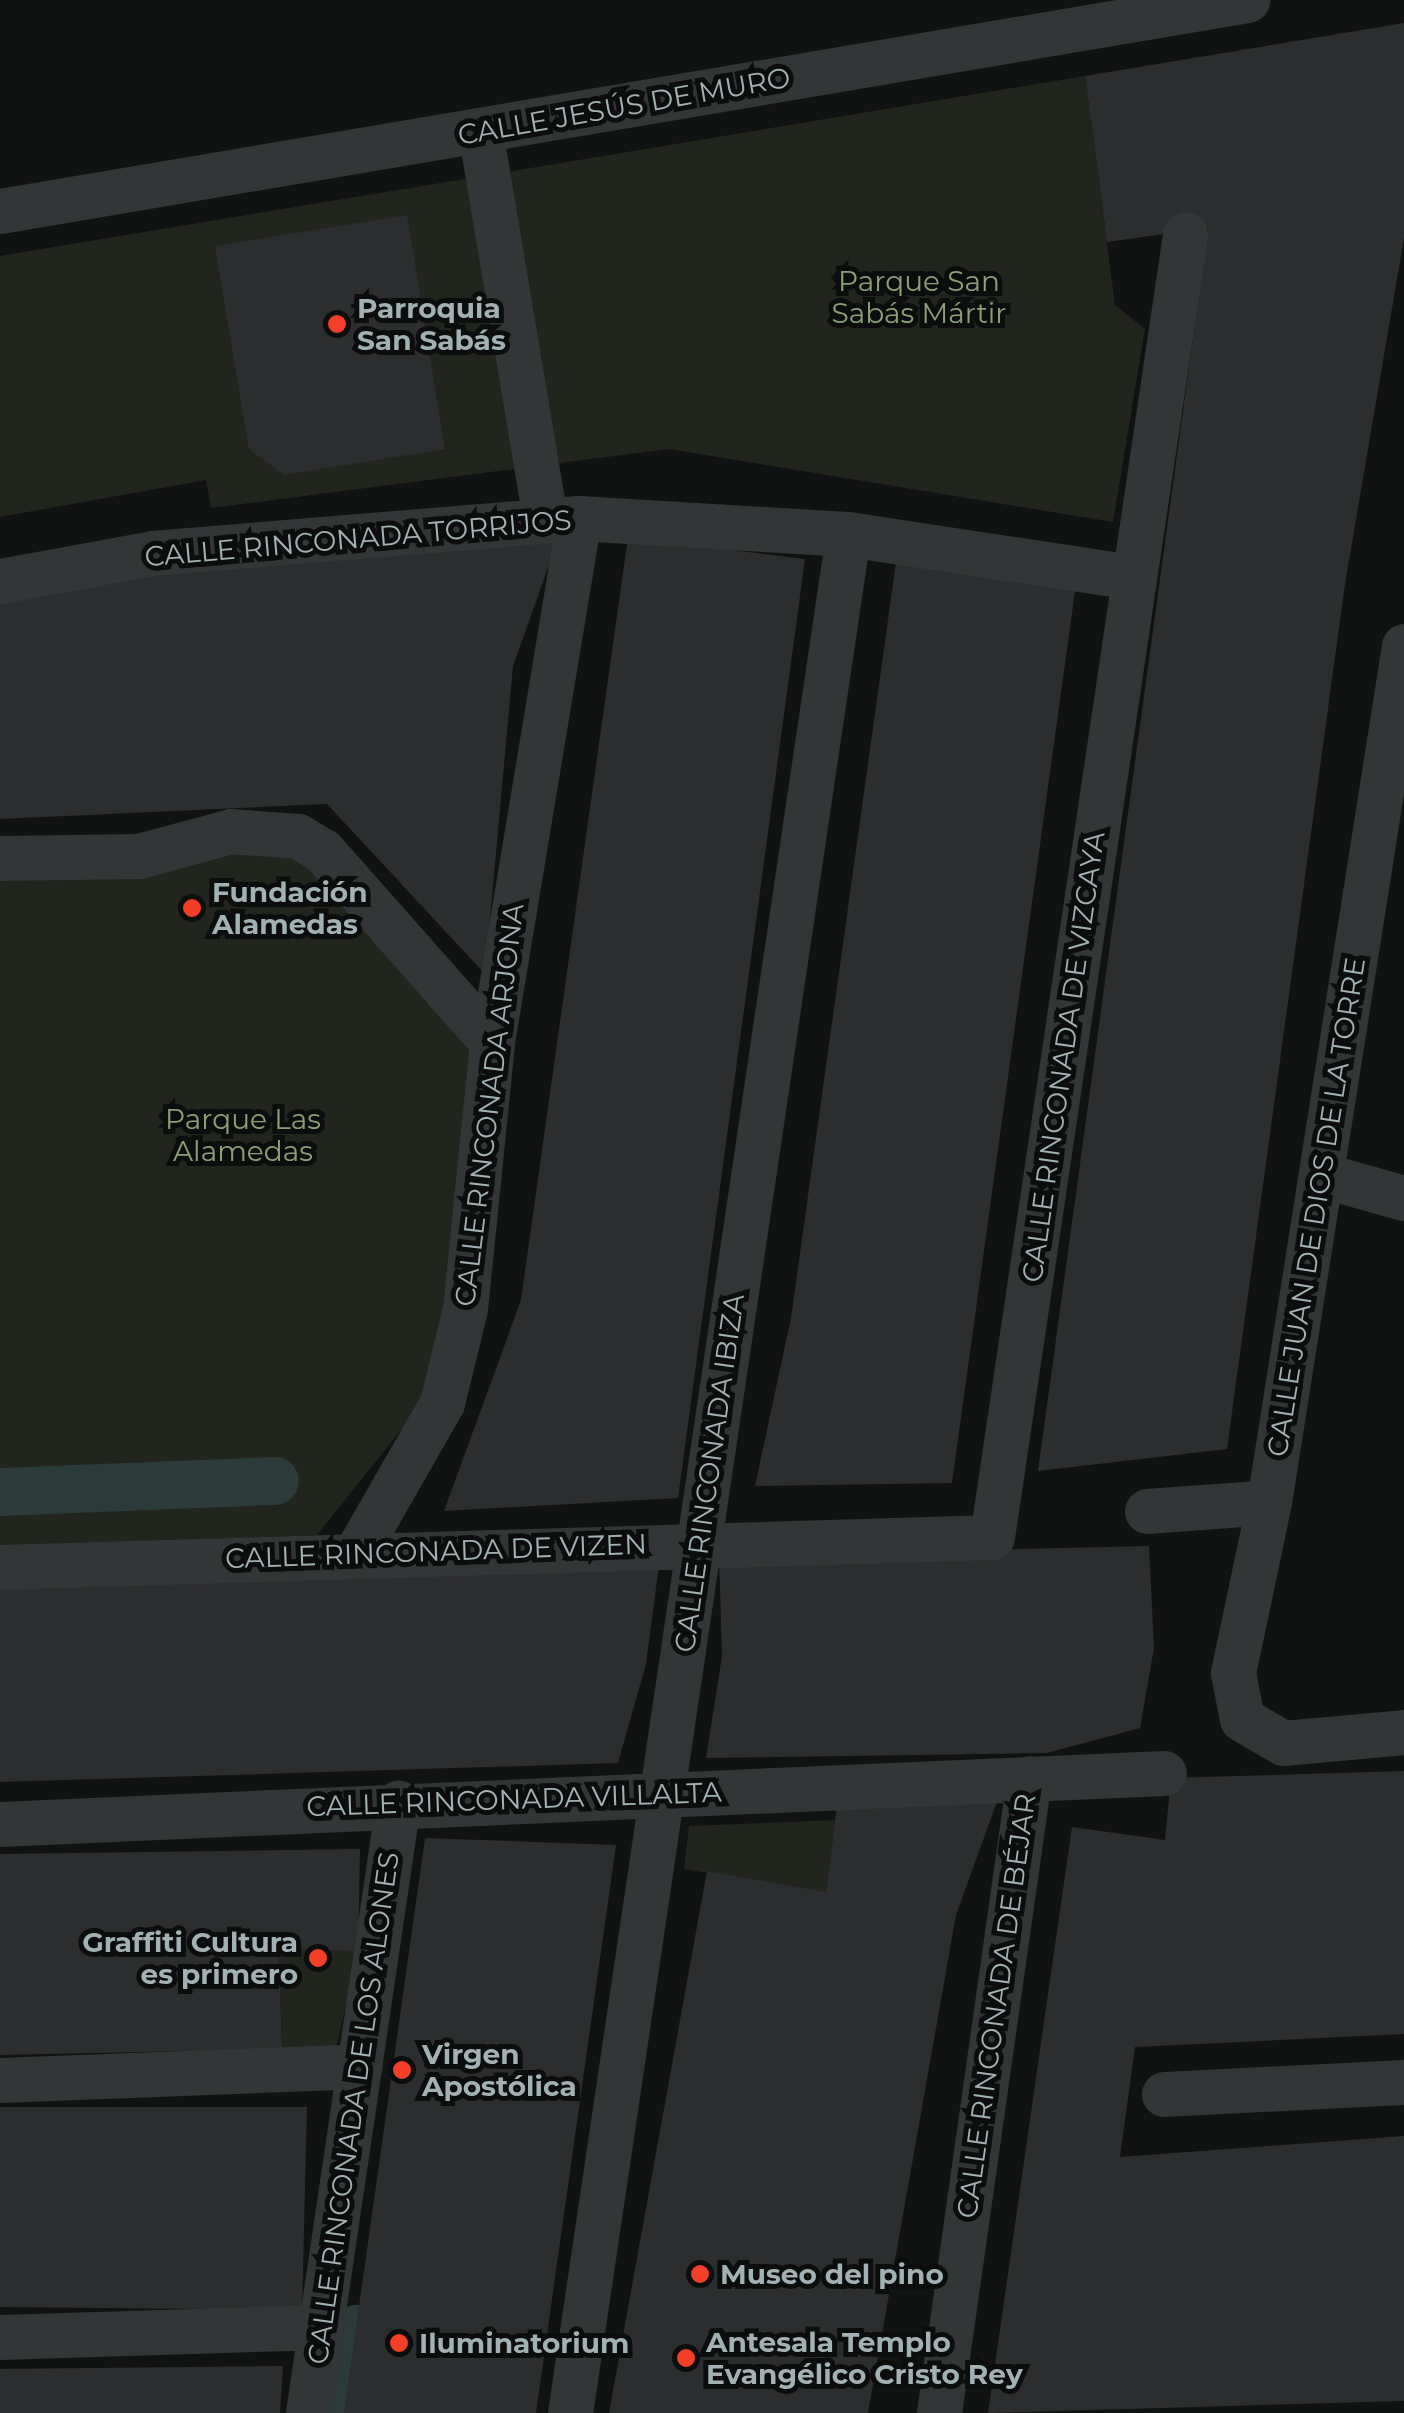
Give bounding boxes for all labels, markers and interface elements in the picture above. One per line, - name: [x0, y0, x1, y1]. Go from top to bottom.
- street label: CALLE JESÚS DE MURO: [455, 60, 793, 152]
- park label: Parque San Sabás Mártir: [831, 264, 1007, 330]
- place label: Parroquia San Sabás: [357, 291, 506, 357]
- marker: Parroquia San Sabás: [326, 313, 348, 335]
- street label: CALLE RINCONADA TORRIJOS: [143, 503, 573, 573]
- street label: CALLE RINCONADA DE VIZCAYA: [1015, 829, 1111, 1285]
- place label: Fundación Alamedas: [212, 875, 368, 941]
- marker: Fundación Alamedas: [181, 897, 203, 919]
- street label: CALLE RINCONADA ARJONA: [448, 902, 530, 1308]
- street label: CALLE JUAN DE DIOS DE LA TORRE: [1260, 955, 1372, 1459]
- park label: Parque Las Alamedas: [165, 1102, 321, 1168]
- street label: CALLE RINCONADA IBIZA: [667, 1292, 751, 1654]
- street label: CALLE RINCONADA DE VIZEN: [225, 1527, 647, 1575]
- street label: CALLE RINCONADA VILLALTA: [306, 1775, 722, 1823]
- street label: CALLE RINCONADA DE BÉJAR: [950, 1792, 1042, 2220]
- street label: CALLE RINCONADA DE LOS ALONES: [300, 1850, 406, 2366]
- place label: Graffiti Cultura es primero: [82, 1925, 298, 1991]
- marker: Graffiti Cultura es primero: [307, 1947, 329, 1969]
- place label: Virgen Apostólica: [422, 2037, 577, 2103]
- marker: Virgen Apostólica: [391, 2059, 413, 2081]
- place label: Museo del pino: [720, 2257, 944, 2291]
- marker: Museo del pino: [689, 2263, 711, 2285]
- place label: Antesala Templo Evangélico Cristo Rey: [706, 2325, 1023, 2391]
- place label: Iluminatorium: [419, 2326, 629, 2360]
- marker: Iluminatorium: [388, 2332, 410, 2354]
- marker: Antesala Templo Evangélico Cristo Rey: [675, 2347, 697, 2369]

